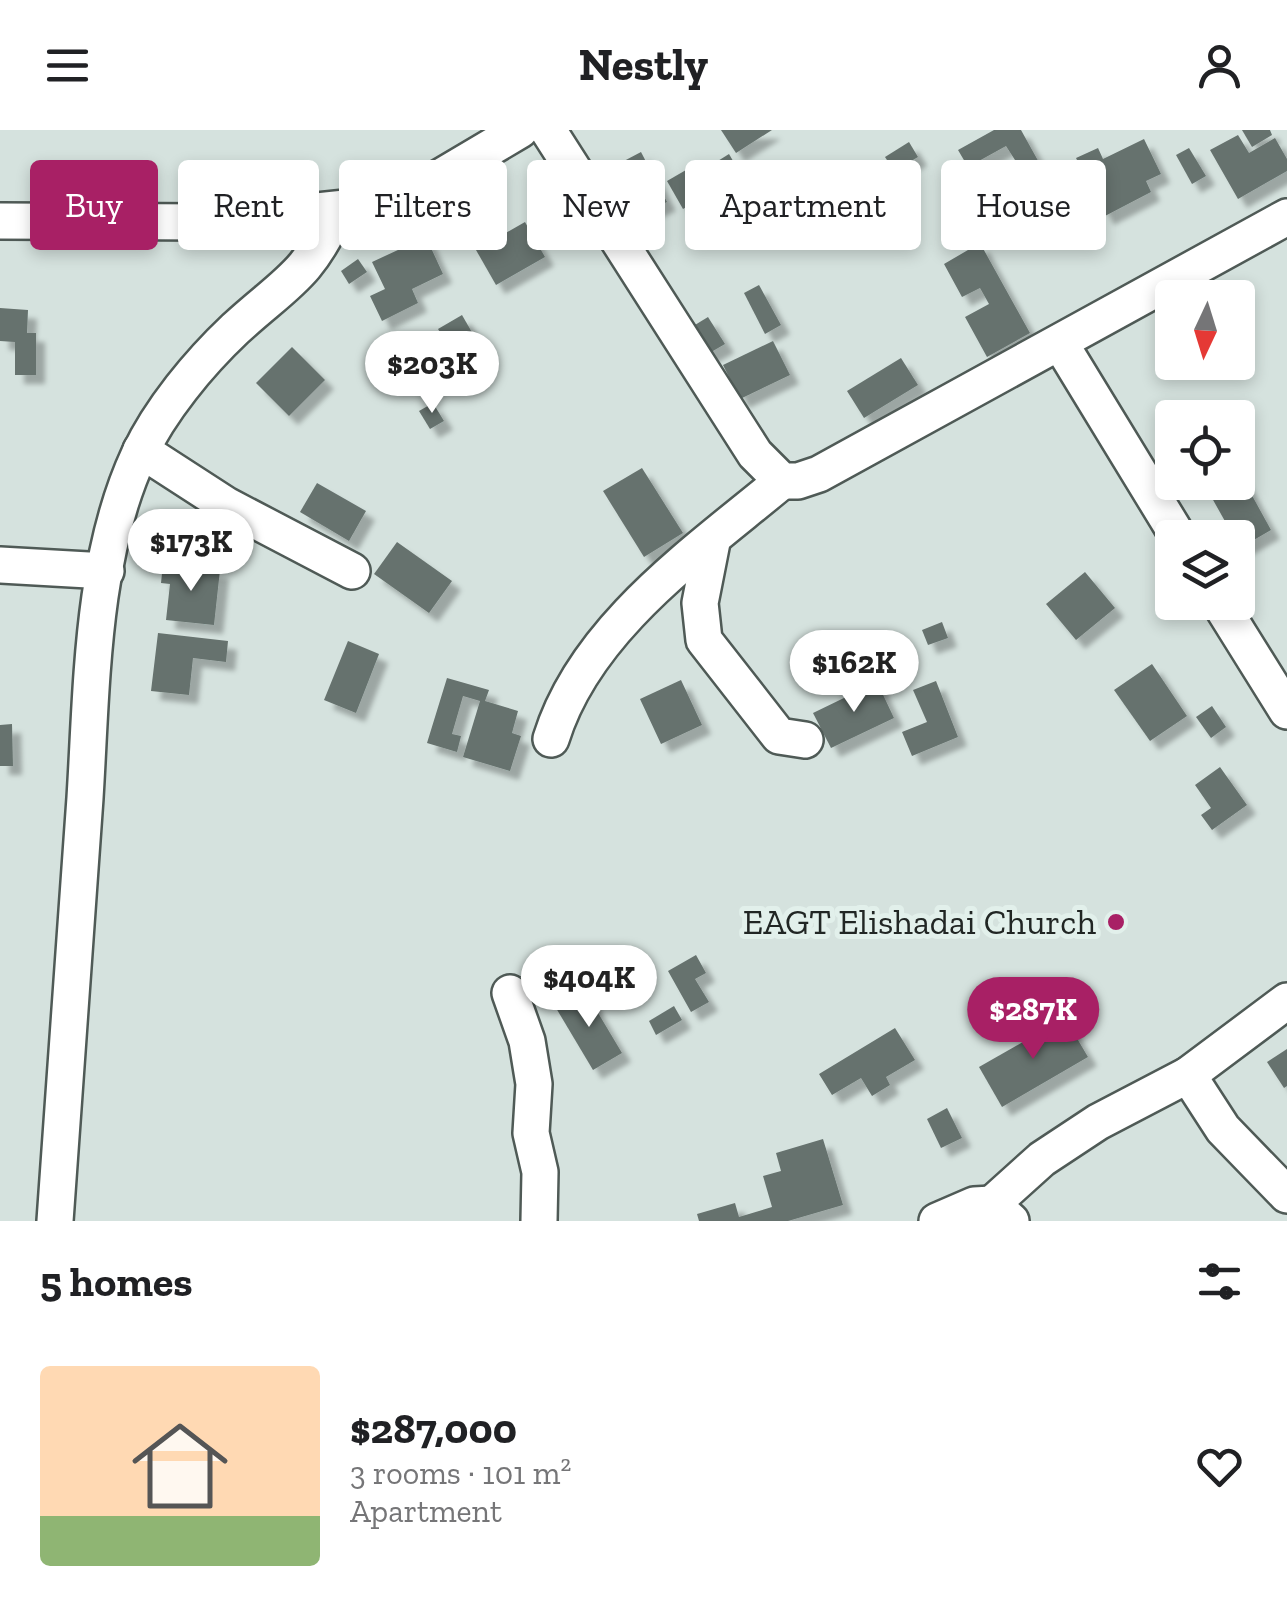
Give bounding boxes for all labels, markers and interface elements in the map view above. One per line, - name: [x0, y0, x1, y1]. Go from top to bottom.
- icon: menu: [40, 38, 95, 93]
- text: Nestly: [579, 38, 708, 92]
- icon: person: [1192, 38, 1247, 93]
- chip: Buy: [30, 160, 158, 250]
- chip: Rent: [178, 160, 319, 250]
- chip: Filters: [339, 160, 507, 250]
- chip: New: [527, 160, 665, 250]
- chip: Apartment: [685, 160, 921, 250]
- chip: House: [941, 160, 1106, 250]
- north arrow: [1155, 280, 1255, 380]
- map controls: [1155, 280, 1255, 620]
- pin: $203K: [362, 331, 502, 416]
- text: $203K: [387, 344, 477, 382]
- button: locate: [1155, 400, 1255, 500]
- pin: $173K: [121, 509, 261, 594]
- button: layers: [1155, 520, 1255, 620]
- text: $173K: [150, 522, 232, 560]
- pin: $162K: [784, 630, 924, 715]
- text: $162K: [812, 643, 896, 681]
- place label: EAGT Elishadai Church: [743, 901, 1096, 943]
- marker: EAGT Elishadai Church: [1105, 911, 1127, 933]
- pin: $404K: [519, 945, 659, 1030]
- text: $404K: [543, 958, 635, 996]
- pin: $287K: [963, 977, 1103, 1062]
- text: $287K: [989, 990, 1077, 1028]
- icon: filters: [1192, 1254, 1247, 1309]
- text: 5 homes: [40, 1256, 193, 1307]
- text: $287,000: [350, 1403, 517, 1454]
- icon: home: [120, 1406, 240, 1526]
- icon: heart: [1192, 1439, 1247, 1494]
- text: 3 rooms · 101 m²: [350, 1454, 571, 1492]
- text: Apartment: [350, 1492, 502, 1530]

